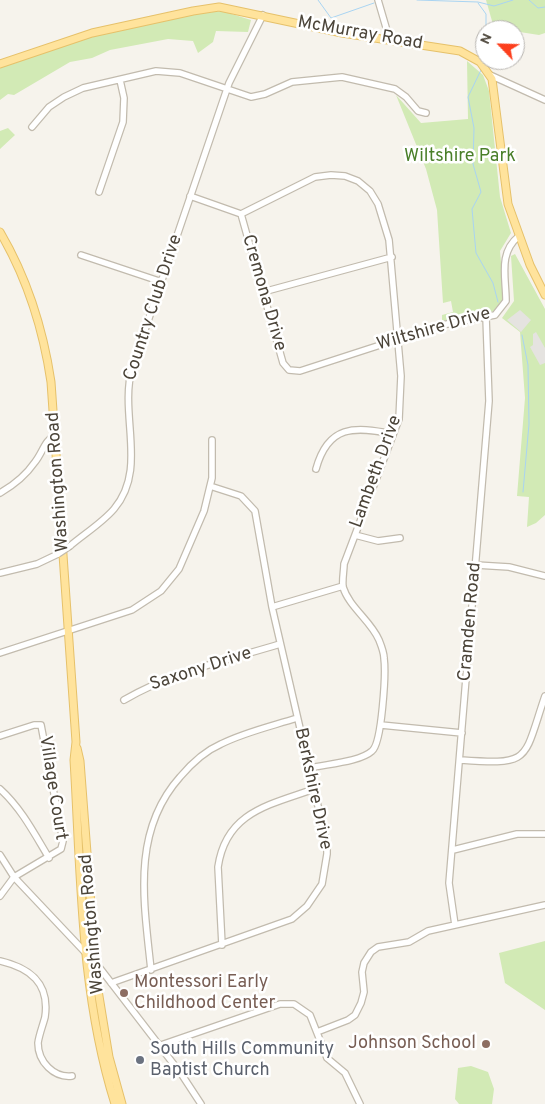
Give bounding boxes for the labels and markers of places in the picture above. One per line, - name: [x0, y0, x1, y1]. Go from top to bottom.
- place label: Montessori Early Childhood Center: [134, 972, 276, 1014]
- marker: Montessori Early Childhood Center: [118, 987, 130, 999]
- place label: Johnson School: [348, 1033, 476, 1055]
- marker: Johnson School: [480, 1038, 492, 1050]
- place label: South Hills Community Baptist Church: [150, 1039, 334, 1082]
- marker: South Hills Community Baptist Church: [134, 1054, 146, 1066]

